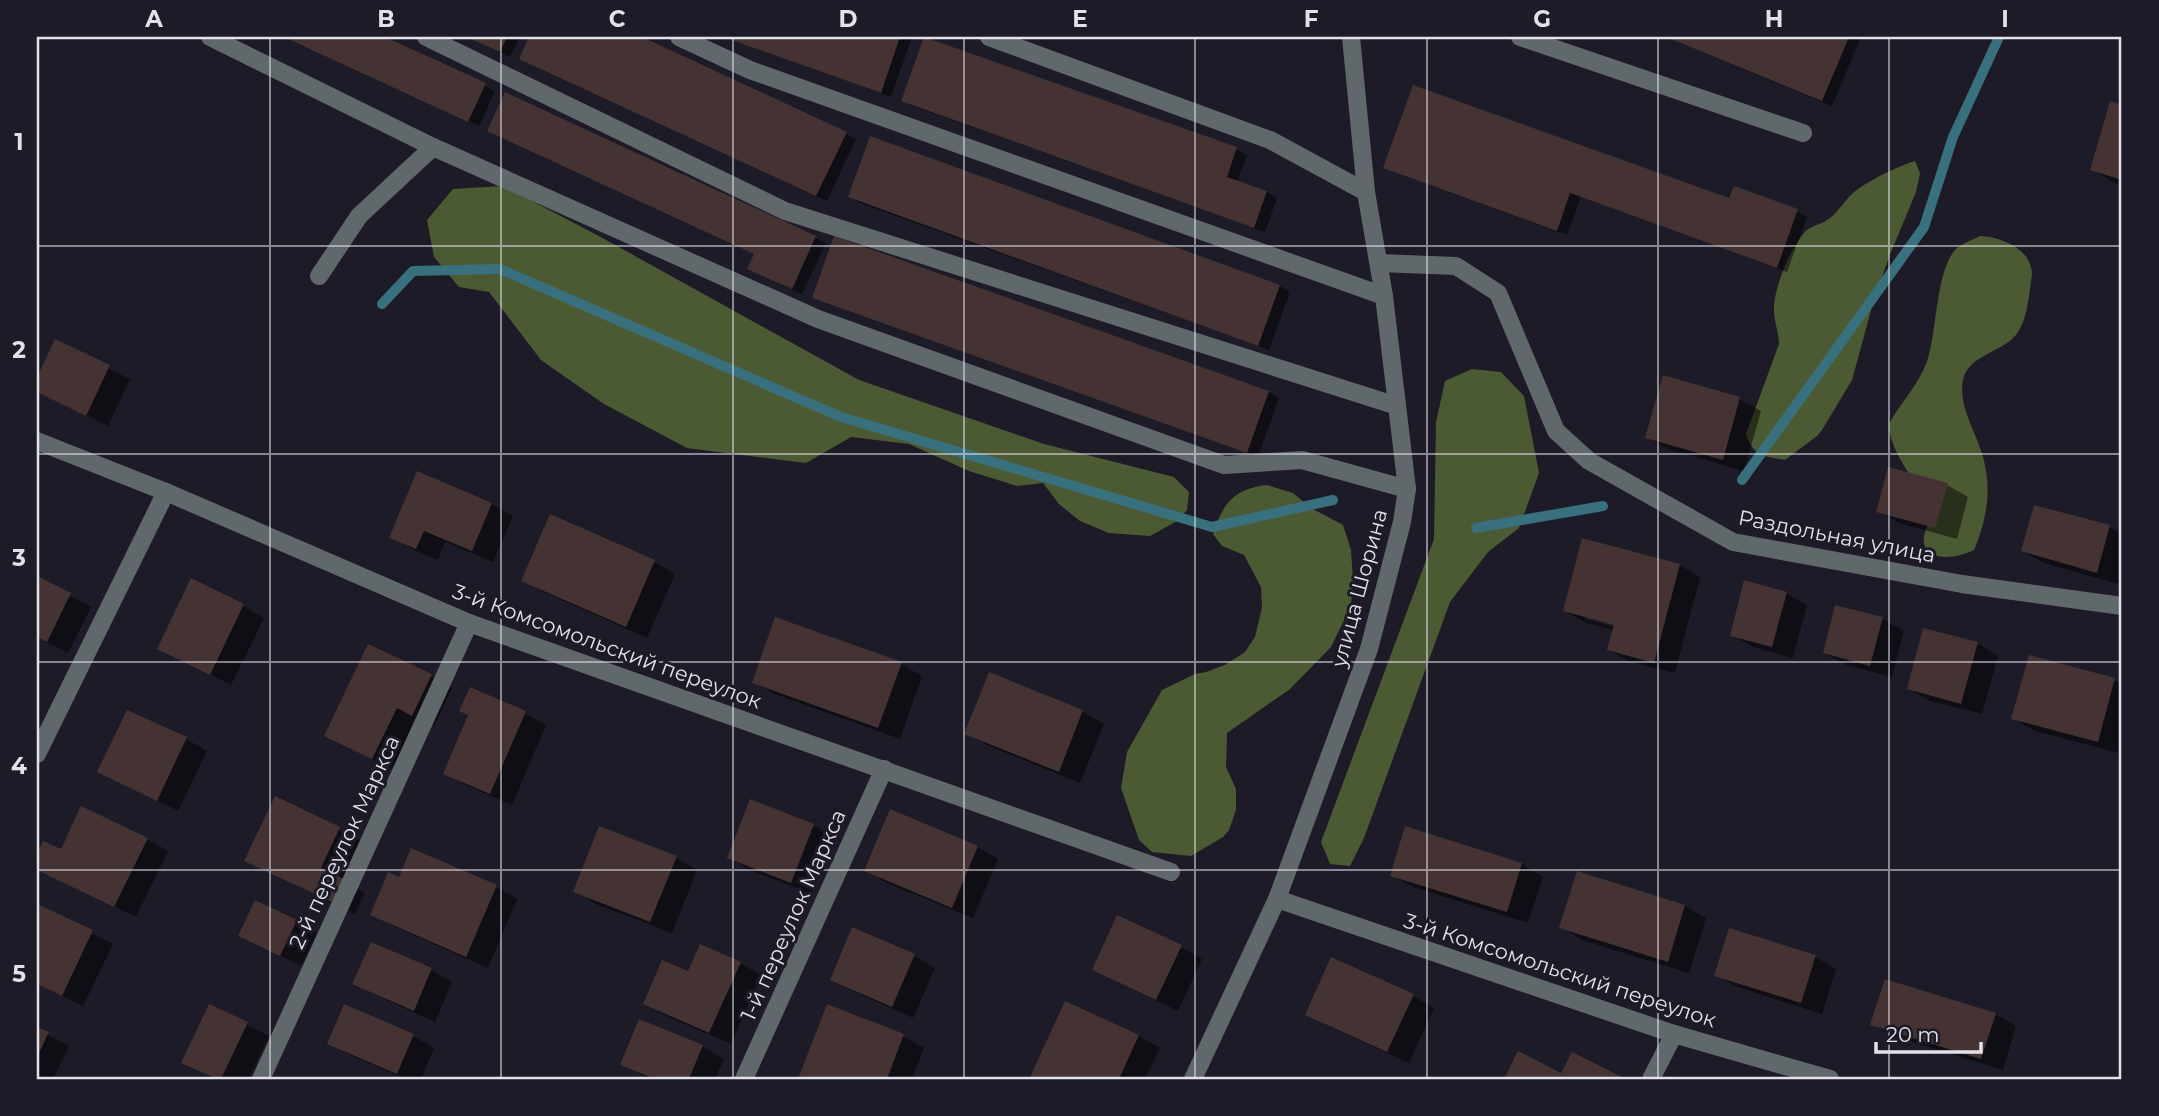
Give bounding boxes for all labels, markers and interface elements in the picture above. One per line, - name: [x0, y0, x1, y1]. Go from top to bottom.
- text: A: [144, 5, 163, 33]
- text: B: [377, 5, 395, 33]
- text: C: [609, 5, 626, 33]
- text: D: [839, 5, 858, 33]
- text: E: [1072, 5, 1088, 33]
- text: F: [1304, 5, 1319, 33]
- text: G: [1533, 5, 1551, 33]
- text: H: [1765, 5, 1783, 33]
- text: I: [2001, 5, 2009, 33]
- text: 1: [14, 128, 24, 156]
- text: 2: [12, 336, 26, 364]
- street label: Раздольная улица: [1736, 505, 1938, 567]
- street label: улица Шорина: [1326, 506, 1392, 671]
- text: 3: [11, 544, 26, 572]
- street label: 3-й Комсомольский переулок: [449, 578, 765, 714]
- street label: 2-й переулок Маркса: [284, 731, 404, 953]
- text: 4: [11, 752, 27, 780]
- street label: 1-й переулок Маркса: [735, 806, 851, 1024]
- street label: 3-й Комсомольский переулок: [1401, 908, 1719, 1032]
- text: 5: [12, 960, 26, 988]
- scale bar: [1876, 1011, 1980, 1055]
- text: 20 m: [1886, 1022, 1940, 1047]

